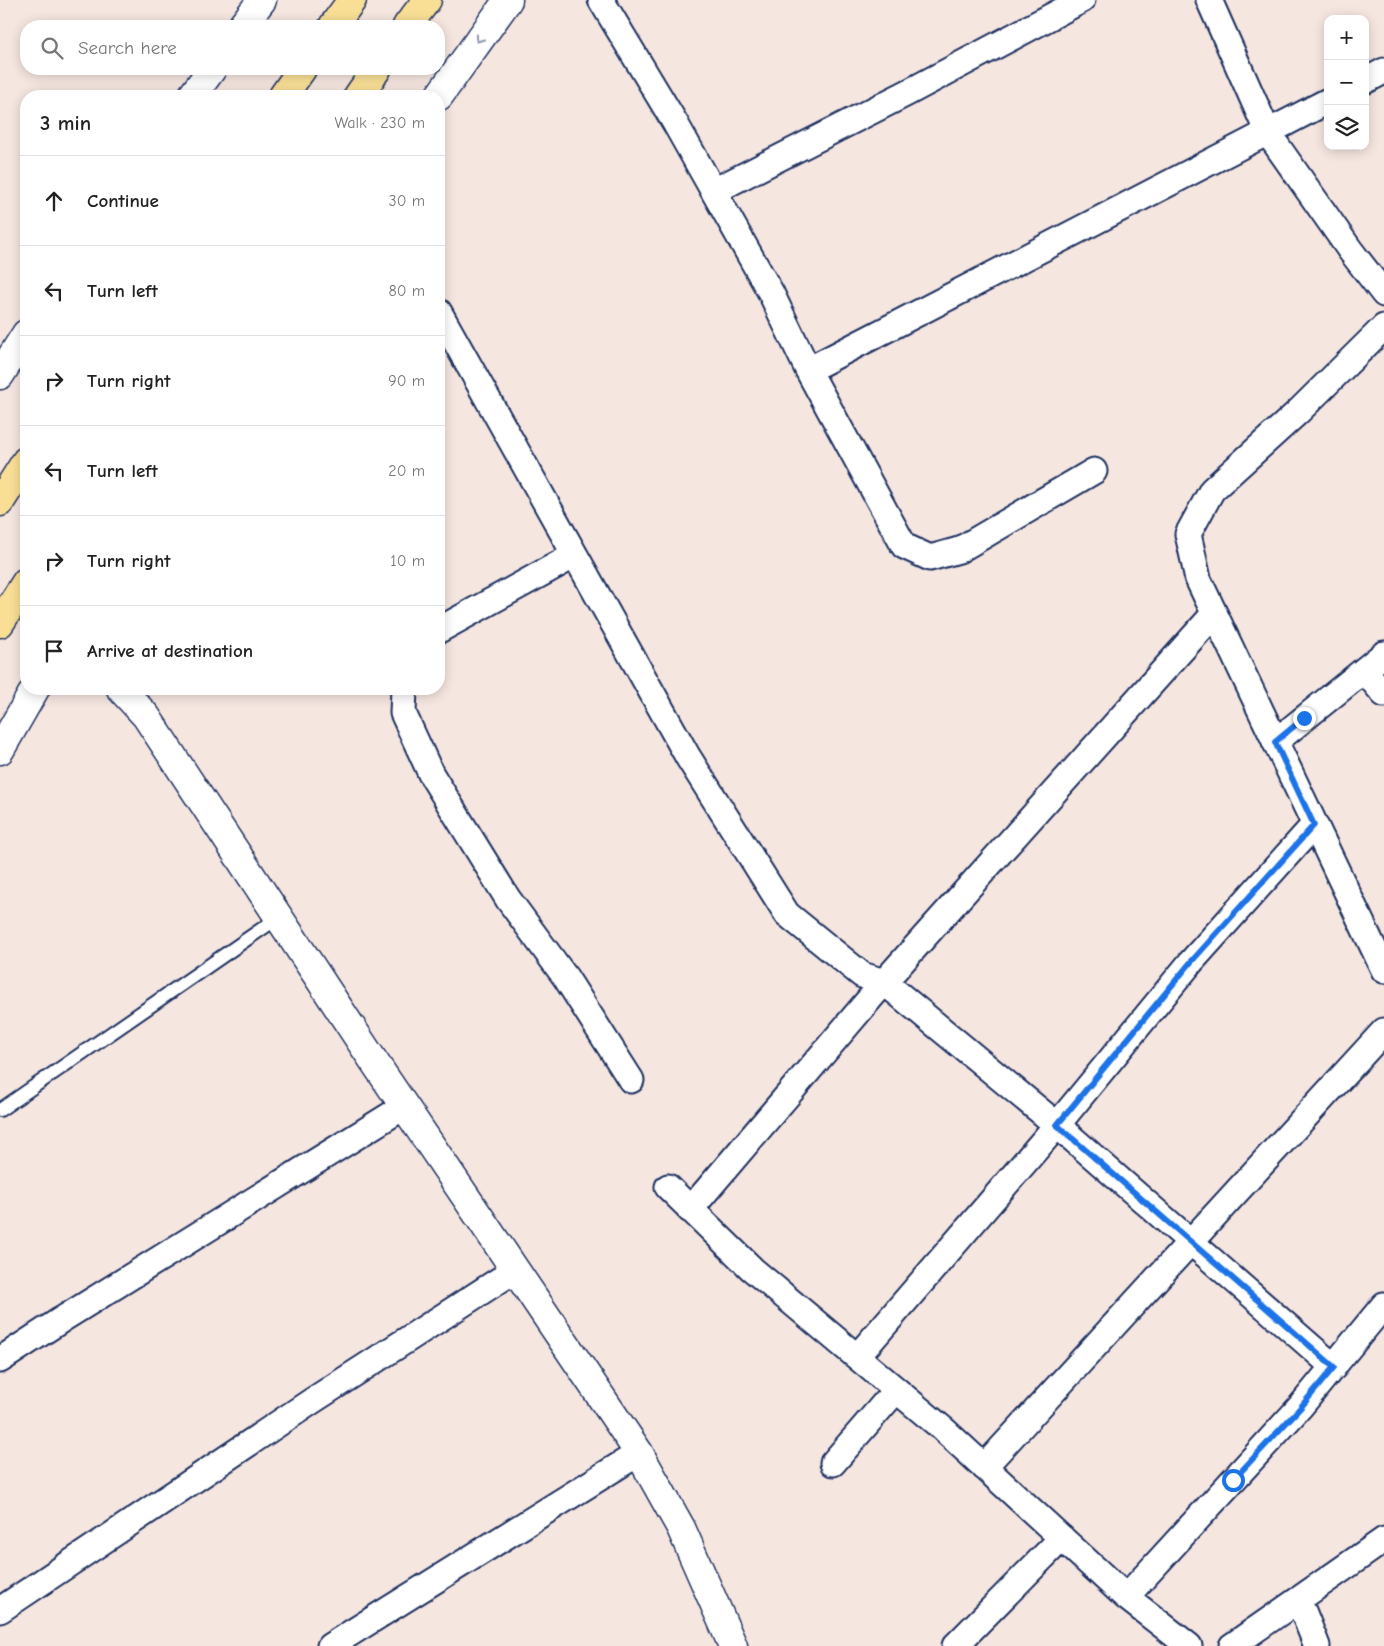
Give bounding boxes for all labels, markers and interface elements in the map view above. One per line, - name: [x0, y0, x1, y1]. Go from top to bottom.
- map controls: [1324, 15, 1369, 150]
- button: +: [1324, 15, 1369, 60]
- search box: [20, 20, 445, 75]
- one-way arrow: [477, 33, 485, 42]
- icon: search: [38, 34, 66, 62]
- text: Search here: [78, 37, 177, 59]
- button: −: [1324, 60, 1369, 105]
- button: layers: [1324, 105, 1369, 150]
- text: 3 min: [40, 111, 91, 135]
- text: Walk · 230 m: [334, 114, 425, 132]
- icon: ahead: [40, 187, 68, 215]
- text: Continue: [87, 190, 159, 212]
- text: 30 m: [389, 192, 425, 210]
- icon: left: [40, 277, 68, 305]
- text: Turn left: [87, 280, 158, 302]
- text: 80 m: [388, 282, 425, 300]
- icon: right: [40, 367, 68, 395]
- text: Turn right: [87, 370, 171, 392]
- text: 90 m: [388, 372, 425, 390]
- icon: left: [40, 457, 68, 485]
- text: Turn left: [87, 460, 158, 482]
- text: 20 m: [388, 462, 425, 480]
- icon: right: [40, 547, 68, 575]
- text: Turn right: [87, 550, 171, 572]
- text: 10 m: [390, 552, 425, 570]
- icon: arrive: [40, 637, 68, 665]
- text: Arrive at destination: [87, 640, 253, 662]
- route end: [1293, 707, 1316, 730]
- route start: [1222, 1469, 1245, 1492]

